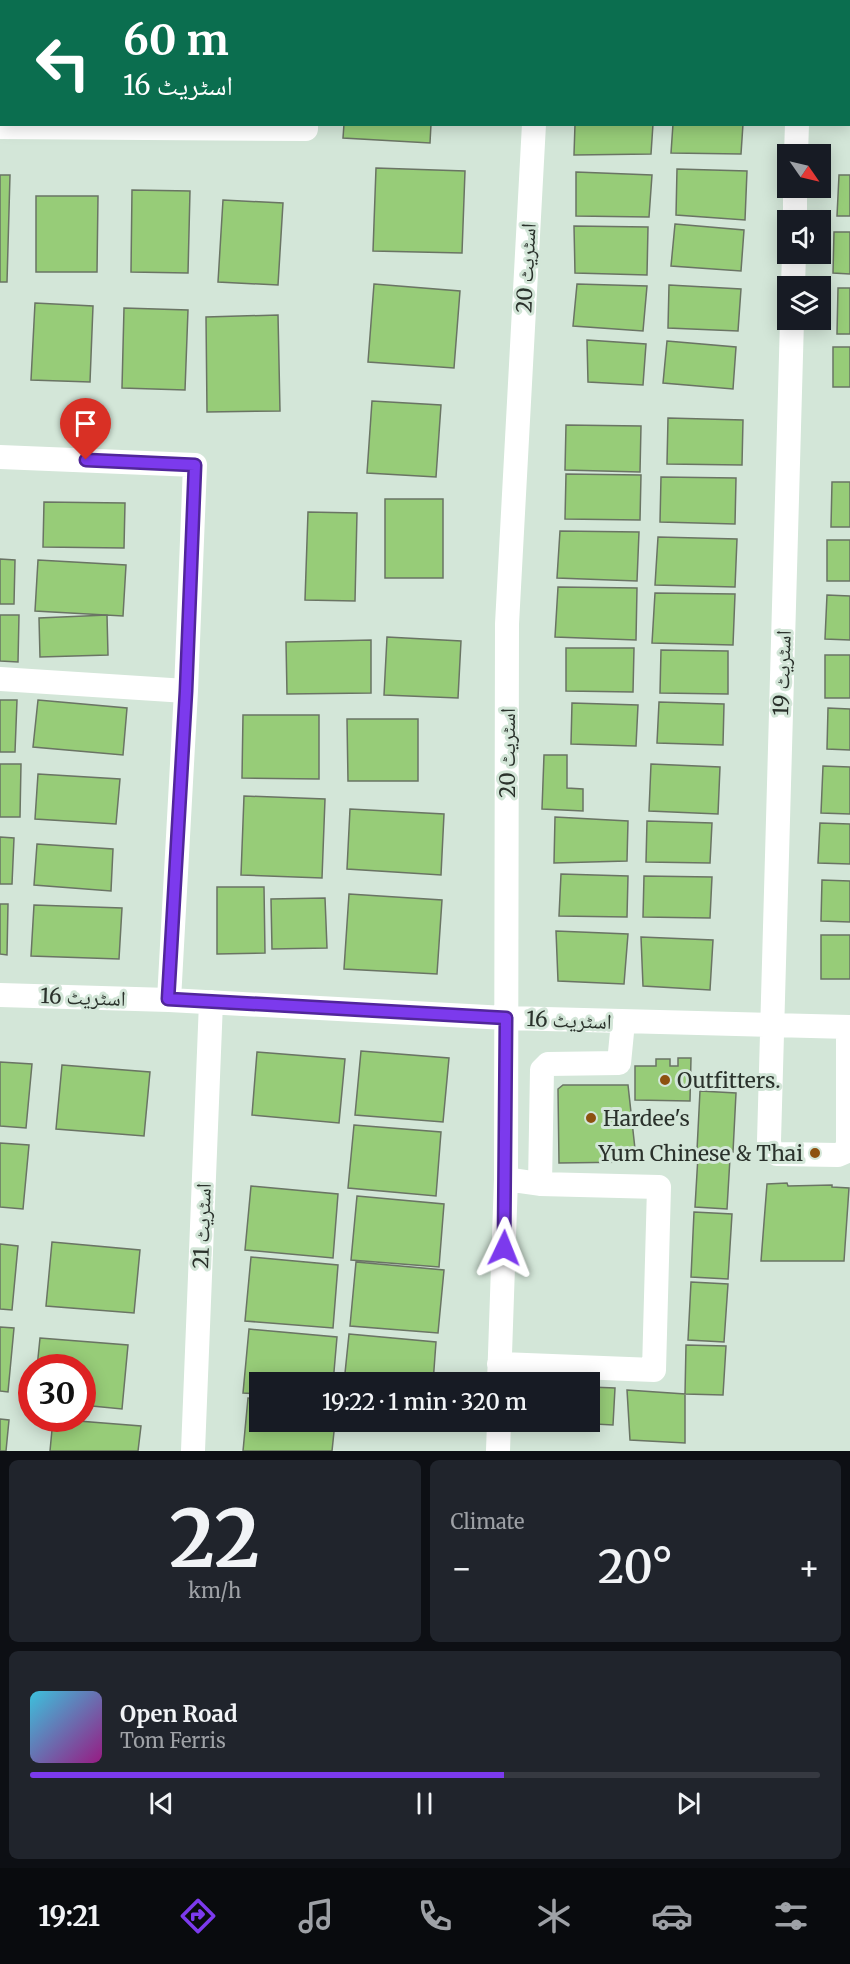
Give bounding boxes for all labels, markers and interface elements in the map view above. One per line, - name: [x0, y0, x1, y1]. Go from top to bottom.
- text: 60 m: [123, 14, 229, 66]
- icon: left: [24, 24, 102, 102]
- text: اسٹریٹ 16: [123, 68, 233, 102]
- north arrow: [777, 144, 831, 198]
- map controls: [777, 144, 831, 330]
- button: sound: [777, 210, 831, 264]
- street label: اسٹریٹ 20: [510, 222, 542, 314]
- button: layers: [777, 276, 831, 330]
- pin: [60, 398, 111, 460]
- icon: arrive: [69, 407, 102, 440]
- street label: اسٹریٹ 19: [767, 630, 797, 716]
- street label: اسٹریٹ 20: [494, 708, 521, 798]
- street label: اسٹریٹ 16: [40, 982, 126, 1012]
- street label: اسٹریٹ 16: [526, 1005, 612, 1035]
- place label: Outfitters.: [677, 1067, 781, 1094]
- marker: Outfitters.: [658, 1073, 672, 1087]
- place label: Hardee's: [603, 1105, 690, 1132]
- marker: Hardee's: [584, 1111, 598, 1125]
- place label: Yum Chinese & Thai: [597, 1140, 803, 1167]
- marker: Yum Chinese & Thai: [808, 1146, 822, 1160]
- street label: اسٹریٹ 21: [187, 1183, 217, 1269]
- position arrow: [472, 1216, 536, 1280]
- speed limit sign: 30: [18, 1354, 96, 1432]
- text: 19:22 · 1 min · 320 m: [322, 1388, 527, 1416]
- text: 22: [169, 1490, 260, 1588]
- text: Climate: [451, 1509, 525, 1534]
- text: 20°: [598, 1539, 673, 1595]
- text: −: [451, 1548, 473, 1589]
- text: +: [798, 1548, 820, 1589]
- text: km/h: [188, 1578, 241, 1603]
- text: Open Road: [120, 1700, 238, 1728]
- text: Tom Ferris: [120, 1728, 226, 1753]
- icon: previous: [145, 1787, 178, 1820]
- icon: pause: [408, 1787, 441, 1820]
- icon: next: [672, 1787, 705, 1820]
- icon: directions: [177, 1895, 219, 1937]
- icon: music: [295, 1895, 337, 1937]
- icon: phone: [414, 1895, 456, 1937]
- icon: climate: [533, 1895, 575, 1937]
- icon: car: [651, 1895, 693, 1937]
- icon: filters: [770, 1895, 812, 1937]
- text: 19:21: [38, 1899, 100, 1933]

